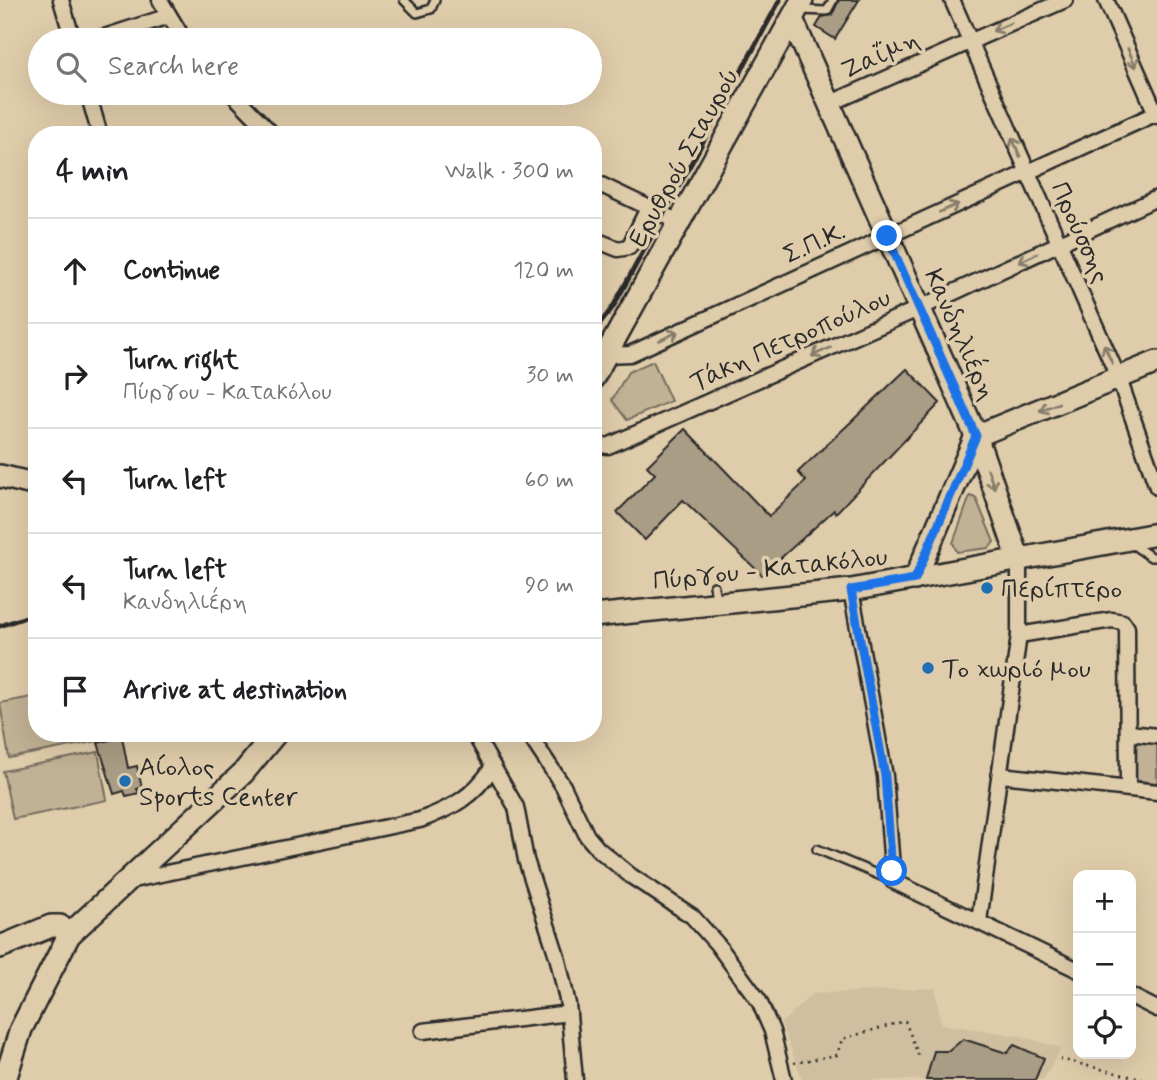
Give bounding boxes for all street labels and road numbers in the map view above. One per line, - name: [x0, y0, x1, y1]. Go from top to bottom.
- street label: Ζαΐμη: [836, 24, 925, 88]
- street label: Ερυθρού Σταυρού: [622, 63, 748, 253]
- street label: Προύσσης: [1042, 177, 1117, 289]
- street label: Σ.Π.Κ.: [778, 215, 851, 273]
- street label: Κανδηλιέρη: [915, 264, 1003, 406]
- street label: Τάκη Πετροπούλου: [685, 281, 896, 400]
- street label: Πύργου - Κατακόλου: [651, 541, 889, 599]

